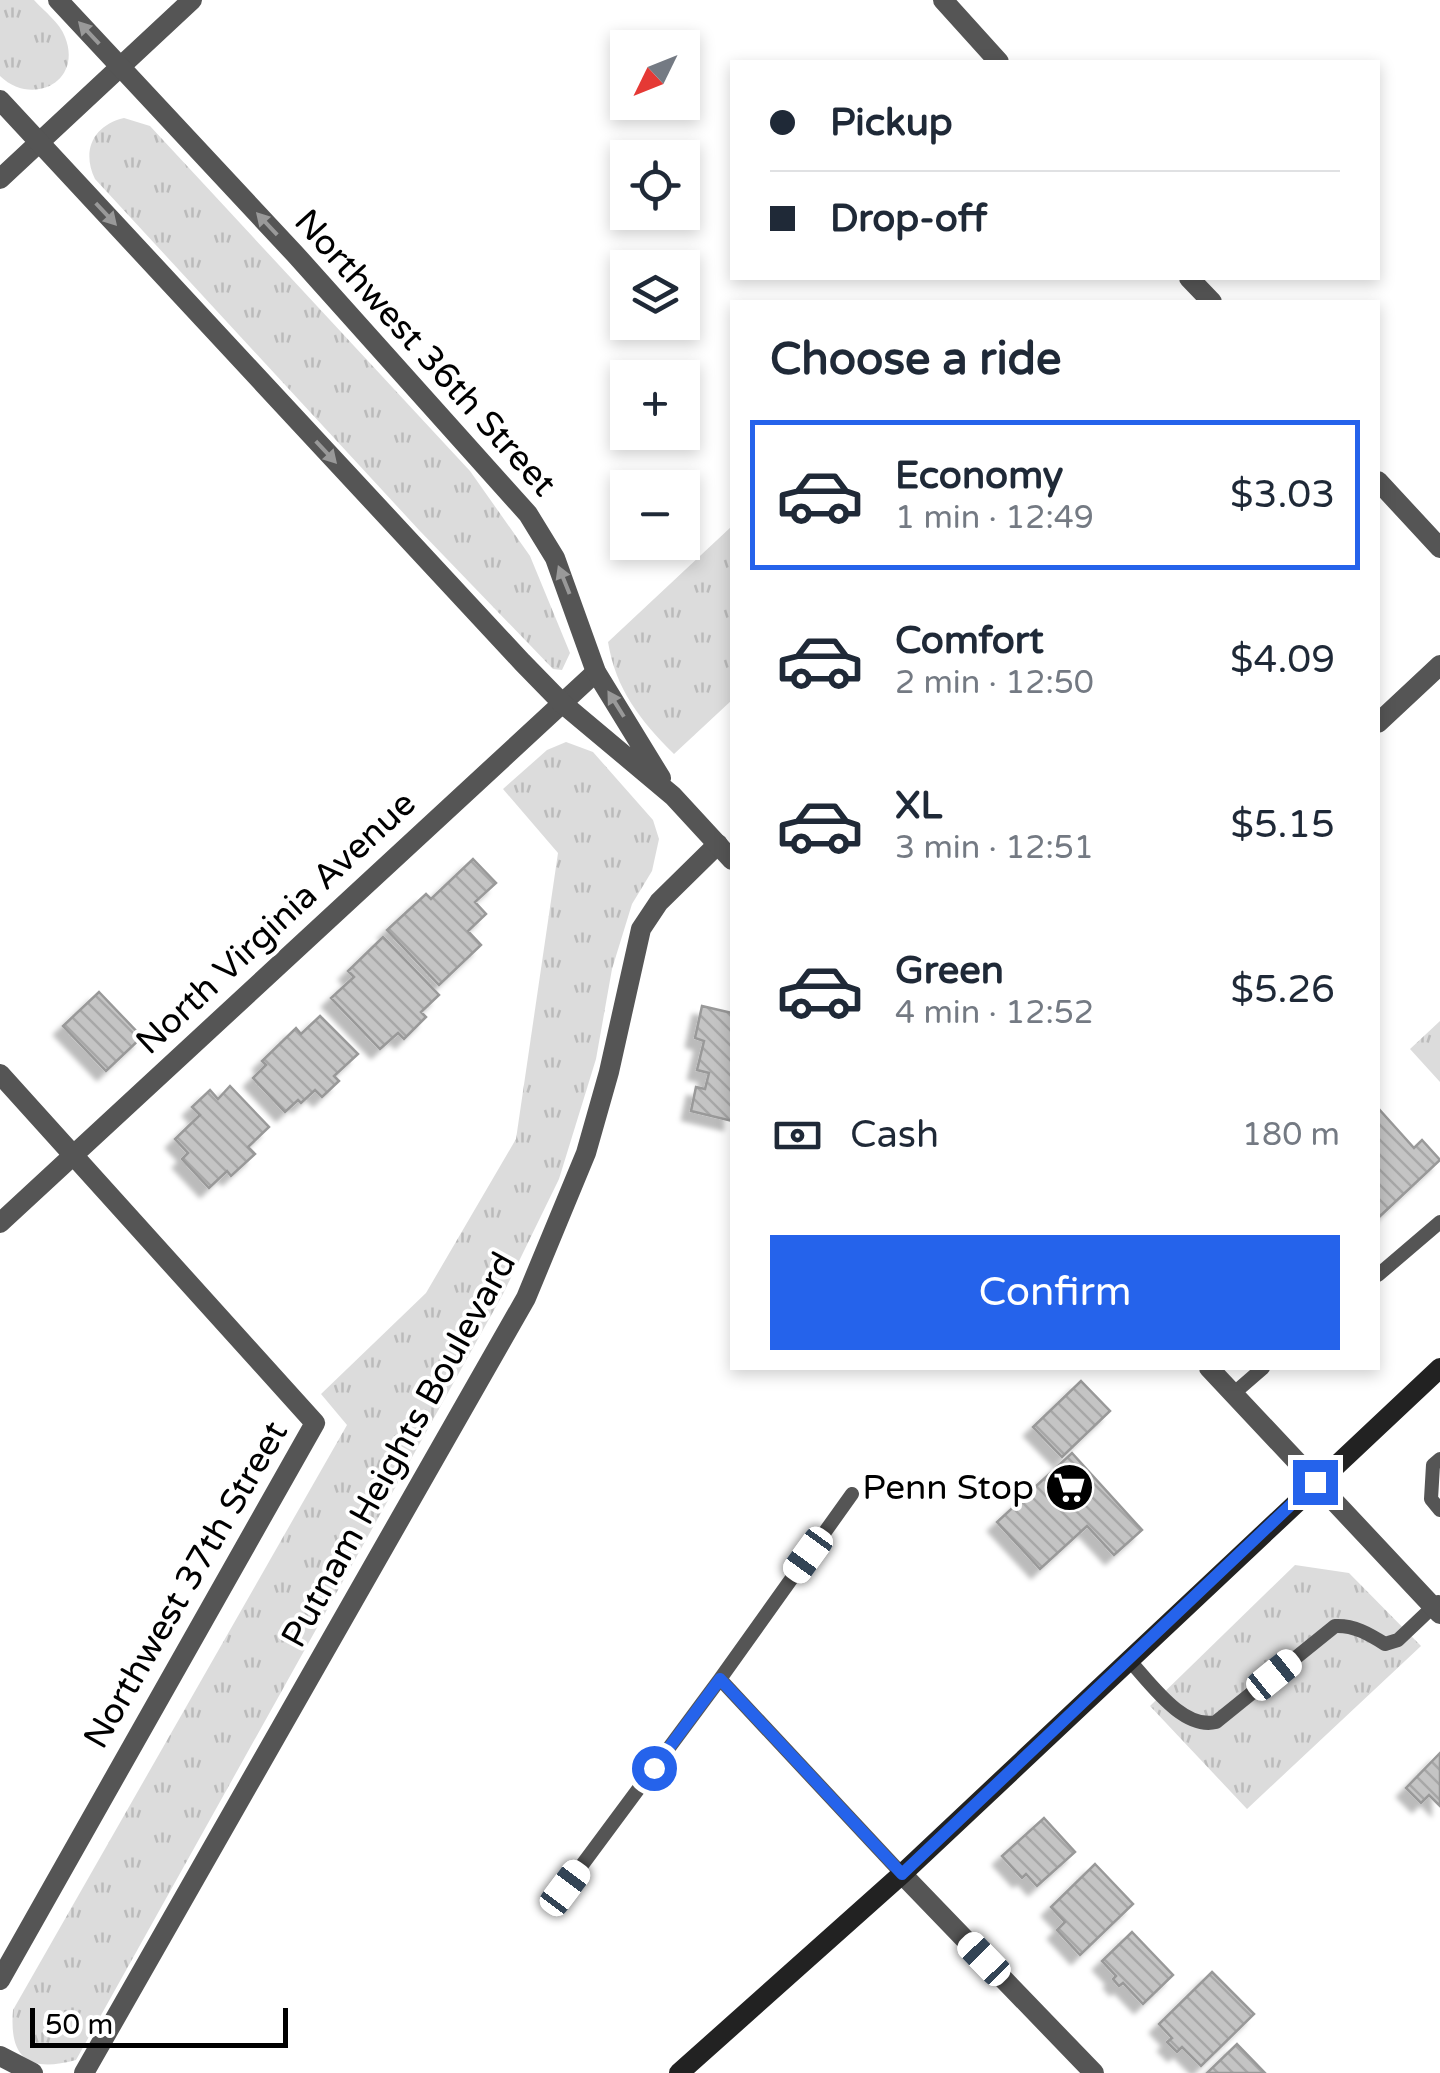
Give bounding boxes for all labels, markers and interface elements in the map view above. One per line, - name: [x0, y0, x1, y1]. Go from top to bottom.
- one-way arrow: [78, 22, 101, 46]
- north arrow: [610, 30, 700, 120]
- map controls: [610, 30, 700, 560]
- text: Pickup: [830, 100, 953, 146]
- button: locate: [610, 140, 700, 230]
- text: Drop-off: [830, 196, 987, 242]
- one-way arrow: [94, 201, 116, 226]
- street label: Northwest 36th Street: [285, 201, 565, 505]
- one-way arrow: [256, 213, 279, 237]
- button: layers: [610, 250, 700, 340]
- text: Choose a ride: [770, 333, 1061, 387]
- button: +: [610, 360, 700, 450]
- one-way arrow: [314, 440, 337, 464]
- icon: car: [775, 450, 865, 540]
- text: Economy: [895, 453, 1063, 499]
- button: −: [610, 470, 700, 560]
- text: $3.03: [1230, 472, 1335, 518]
- text: 1 min · 12:49: [895, 499, 1094, 537]
- one-way arrow: [555, 565, 571, 595]
- icon: car: [775, 615, 865, 705]
- text: Comfort: [895, 618, 1044, 664]
- text: $4.09: [1230, 637, 1335, 683]
- text: 2 min · 12:50: [895, 664, 1094, 702]
- one-way arrow: [607, 691, 626, 718]
- icon: car: [775, 780, 865, 870]
- street label: North Virginia Avenue: [128, 783, 424, 1063]
- text: XL: [895, 783, 942, 829]
- text: $5.15: [1230, 802, 1335, 848]
- text: 3 min · 12:51: [895, 829, 1094, 867]
- icon: car: [775, 945, 865, 1035]
- text: Green: [895, 948, 1004, 994]
- text: $5.26: [1230, 967, 1335, 1013]
- text: 4 min · 12:52: [895, 994, 1094, 1032]
- icon: cash: [770, 1108, 825, 1163]
- text: Cash: [850, 1112, 939, 1158]
- text: 180 m: [1242, 1116, 1340, 1154]
- button: Confirm: [770, 1235, 1340, 1350]
- street label: Putnam Heights Boulevard: [273, 1245, 525, 1655]
- street label: Northwest 37th Street: [75, 1414, 297, 1756]
- route end: [1293, 1460, 1338, 1505]
- supermarket icon: Penn Stop: [1043, 1462, 1095, 1514]
- place label: Penn Stop: [862, 1467, 1034, 1509]
- car: [778, 1522, 838, 1588]
- car: [1241, 1644, 1307, 1706]
- route start: [632, 1746, 677, 1791]
- car: [535, 1855, 595, 1921]
- car: [952, 1927, 1016, 1991]
- scale bar: [30, 2003, 288, 2048]
- text: 50 m: [45, 2008, 113, 2042]

